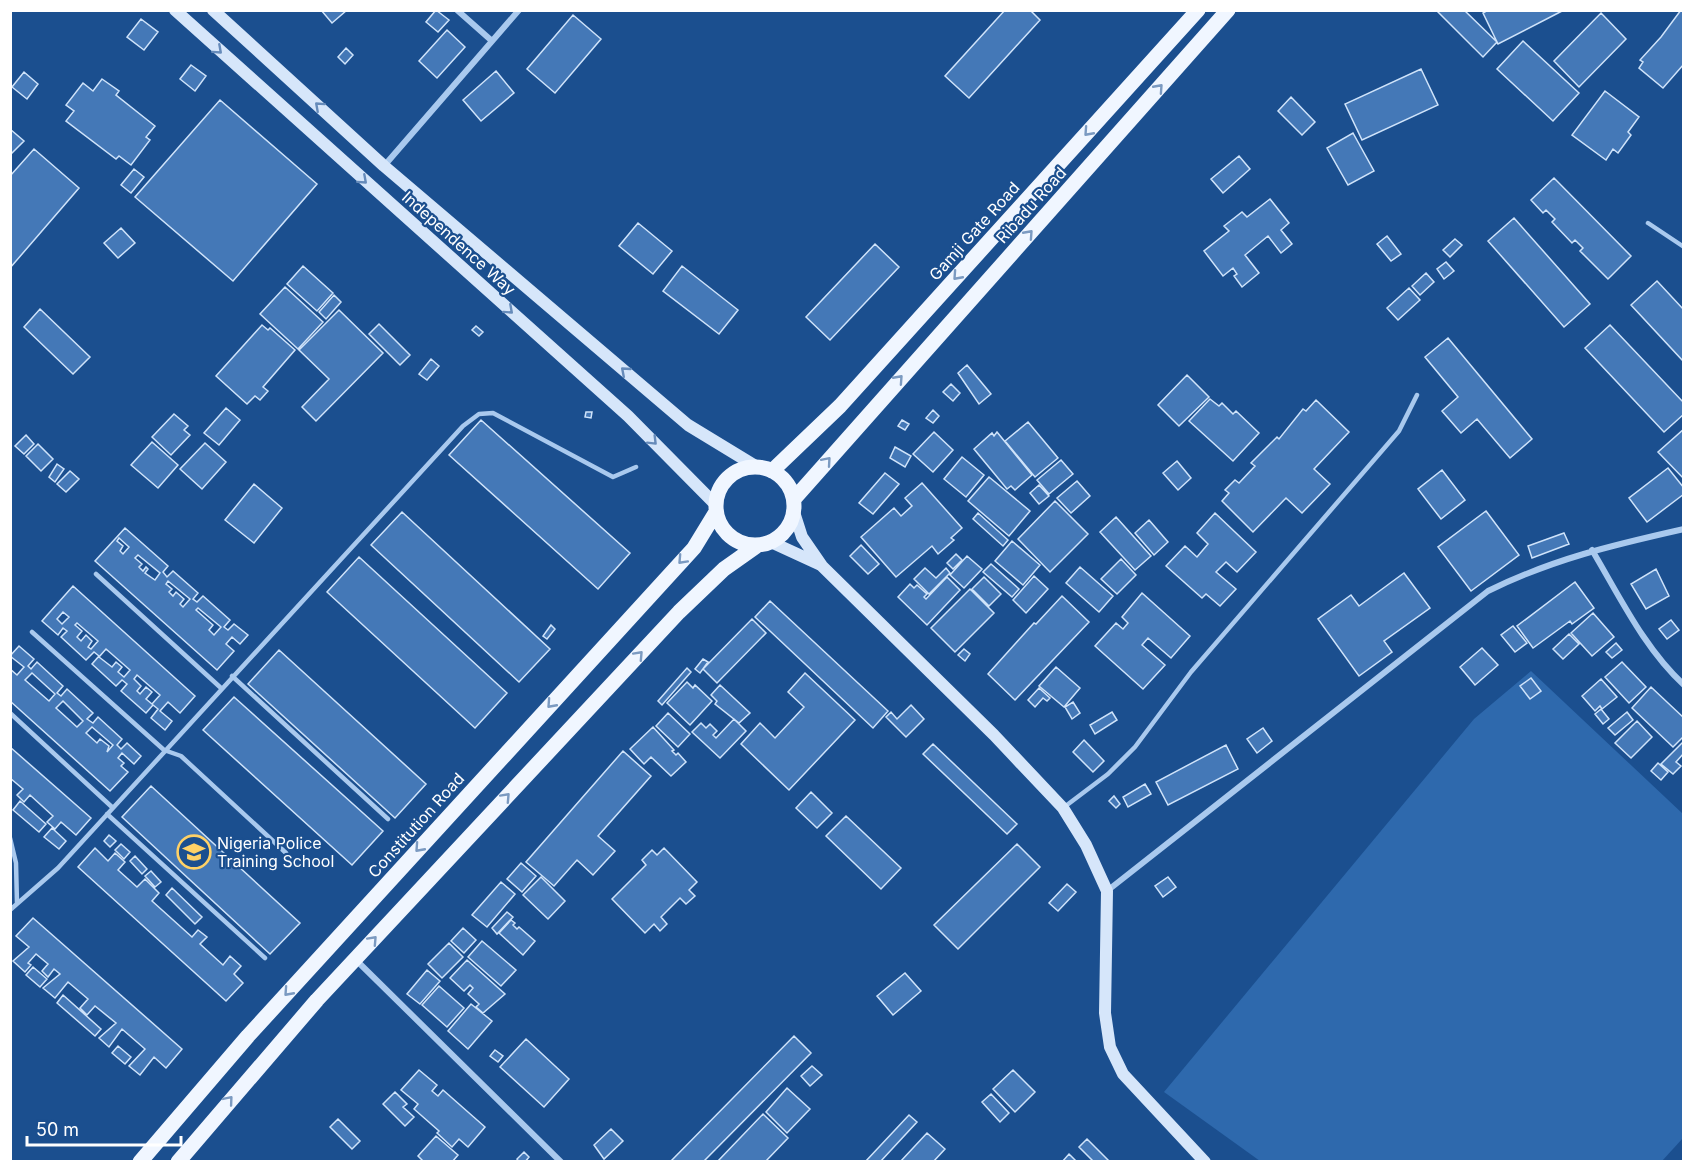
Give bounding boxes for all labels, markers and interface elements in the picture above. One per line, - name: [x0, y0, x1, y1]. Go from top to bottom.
- one-way arrow: [211, 43, 222, 54]
- one-way arrow: [1152, 84, 1163, 95]
- one-way arrow: [315, 102, 326, 113]
- one-way arrow: [1084, 125, 1095, 135]
- street label: Ribadu Road: [992, 163, 1070, 247]
- one-way arrow: [357, 173, 367, 184]
- street label: Gamji Gate Road: [925, 178, 1023, 284]
- street label: Independence Way: [398, 187, 520, 299]
- one-way arrow: [1022, 230, 1033, 240]
- one-way arrow: [953, 269, 964, 280]
- one-way arrow: [502, 303, 513, 314]
- one-way arrow: [621, 367, 632, 378]
- one-way arrow: [892, 375, 903, 386]
- one-way arrow: [647, 434, 657, 445]
- one-way arrow: [820, 457, 831, 468]
- one-way arrow: [679, 553, 690, 564]
- one-way arrow: [632, 651, 643, 661]
- one-way arrow: [547, 697, 558, 708]
- street label: Constitution Road: [364, 768, 468, 882]
- one-way arrow: [499, 794, 510, 804]
- place label: Nigeria Police Training School: [217, 833, 334, 871]
- school or university icon: Nigeria Police Training School: [176, 834, 212, 870]
- one-way arrow: [416, 841, 427, 852]
- one-way arrow: [366, 936, 377, 947]
- one-way arrow: [284, 985, 295, 996]
- one-way arrow: [221, 1096, 232, 1107]
- scale bar: [27, 1109, 182, 1147]
- text: 50 m: [36, 1119, 79, 1140]

